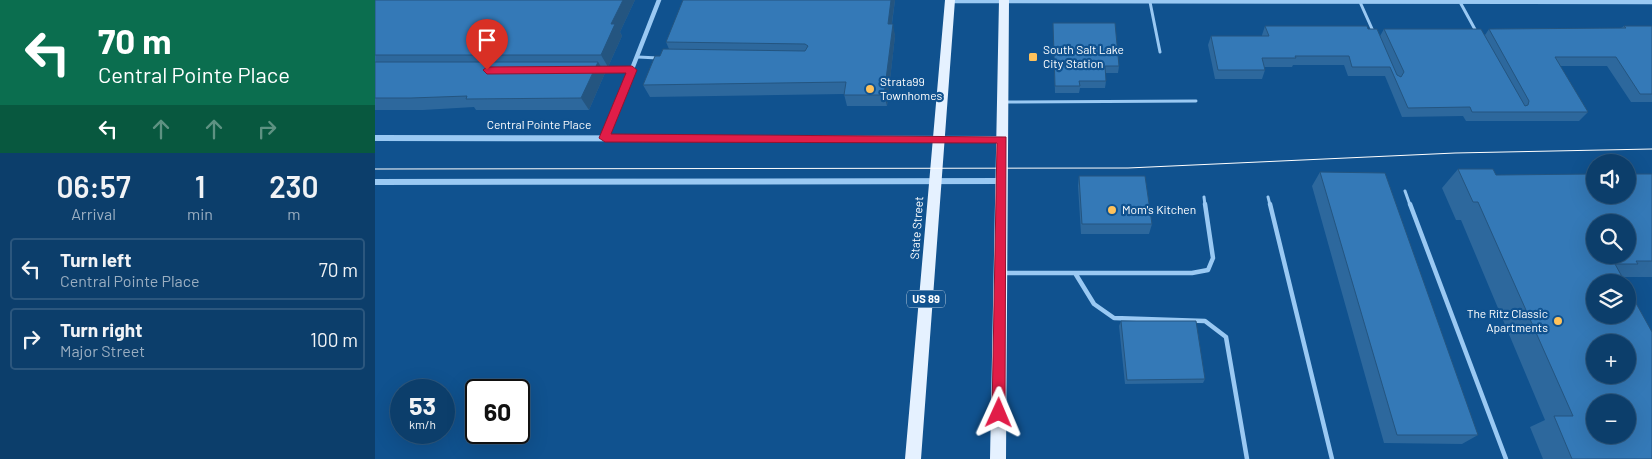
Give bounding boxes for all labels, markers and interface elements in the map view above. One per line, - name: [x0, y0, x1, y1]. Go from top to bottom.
- text: 70 m: [98, 19, 172, 61]
- pin: [466, 19, 508, 70]
- icon: left: [15, 20, 80, 85]
- icon: arrive: [473, 26, 501, 54]
- place label: South Salt Lake City Station: [1043, 42, 1124, 70]
- marker: South Salt Lake City Station: [1027, 51, 1039, 63]
- text: Central Pointe Place: [98, 61, 290, 87]
- place label: Strata99 Townhomes: [880, 74, 942, 102]
- marker: Strata99 Townhomes: [864, 83, 876, 95]
- icon: left: [94, 115, 122, 143]
- icon: ahead: [147, 115, 175, 143]
- icon: ahead: [200, 115, 228, 143]
- icon: right: [253, 115, 281, 143]
- street label: Central Pointe Place: [487, 117, 591, 131]
- map controls: [1586, 154, 1636, 444]
- button: sound: [1586, 154, 1636, 204]
- text: 06:57: [56, 168, 131, 204]
- text: 1: [195, 168, 205, 204]
- text: 230: [269, 168, 319, 204]
- street label: State Street: [907, 196, 925, 260]
- place label: Mom's Kitchen: [1122, 202, 1196, 216]
- text: Arrival: [71, 204, 116, 223]
- text: min: [187, 204, 213, 223]
- text: m: [287, 204, 301, 223]
- marker: Mom's Kitchen: [1106, 204, 1118, 216]
- button: search: [1586, 214, 1636, 264]
- text: Turn left: [60, 248, 131, 271]
- icon: left: [17, 255, 45, 283]
- text: 70 m: [319, 258, 358, 281]
- text: Central Pointe Place: [60, 271, 200, 290]
- button: layers: [1586, 274, 1636, 324]
- road number: US 89: [907, 290, 945, 308]
- place label: The Ritz Classic Apartments: [1467, 306, 1548, 334]
- marker: The Ritz Classic Apartments: [1552, 315, 1564, 327]
- text: Turn right: [60, 318, 142, 341]
- icon: right: [17, 325, 45, 353]
- text: 100 m: [310, 328, 358, 351]
- button: +: [1586, 334, 1636, 384]
- text: Major Street: [60, 341, 145, 360]
- speed limit sign: 60: [465, 379, 530, 444]
- position arrow: [972, 386, 1024, 438]
- text: 53: [409, 390, 436, 420]
- button: −: [1586, 394, 1636, 444]
- text: km/h: [409, 417, 436, 431]

